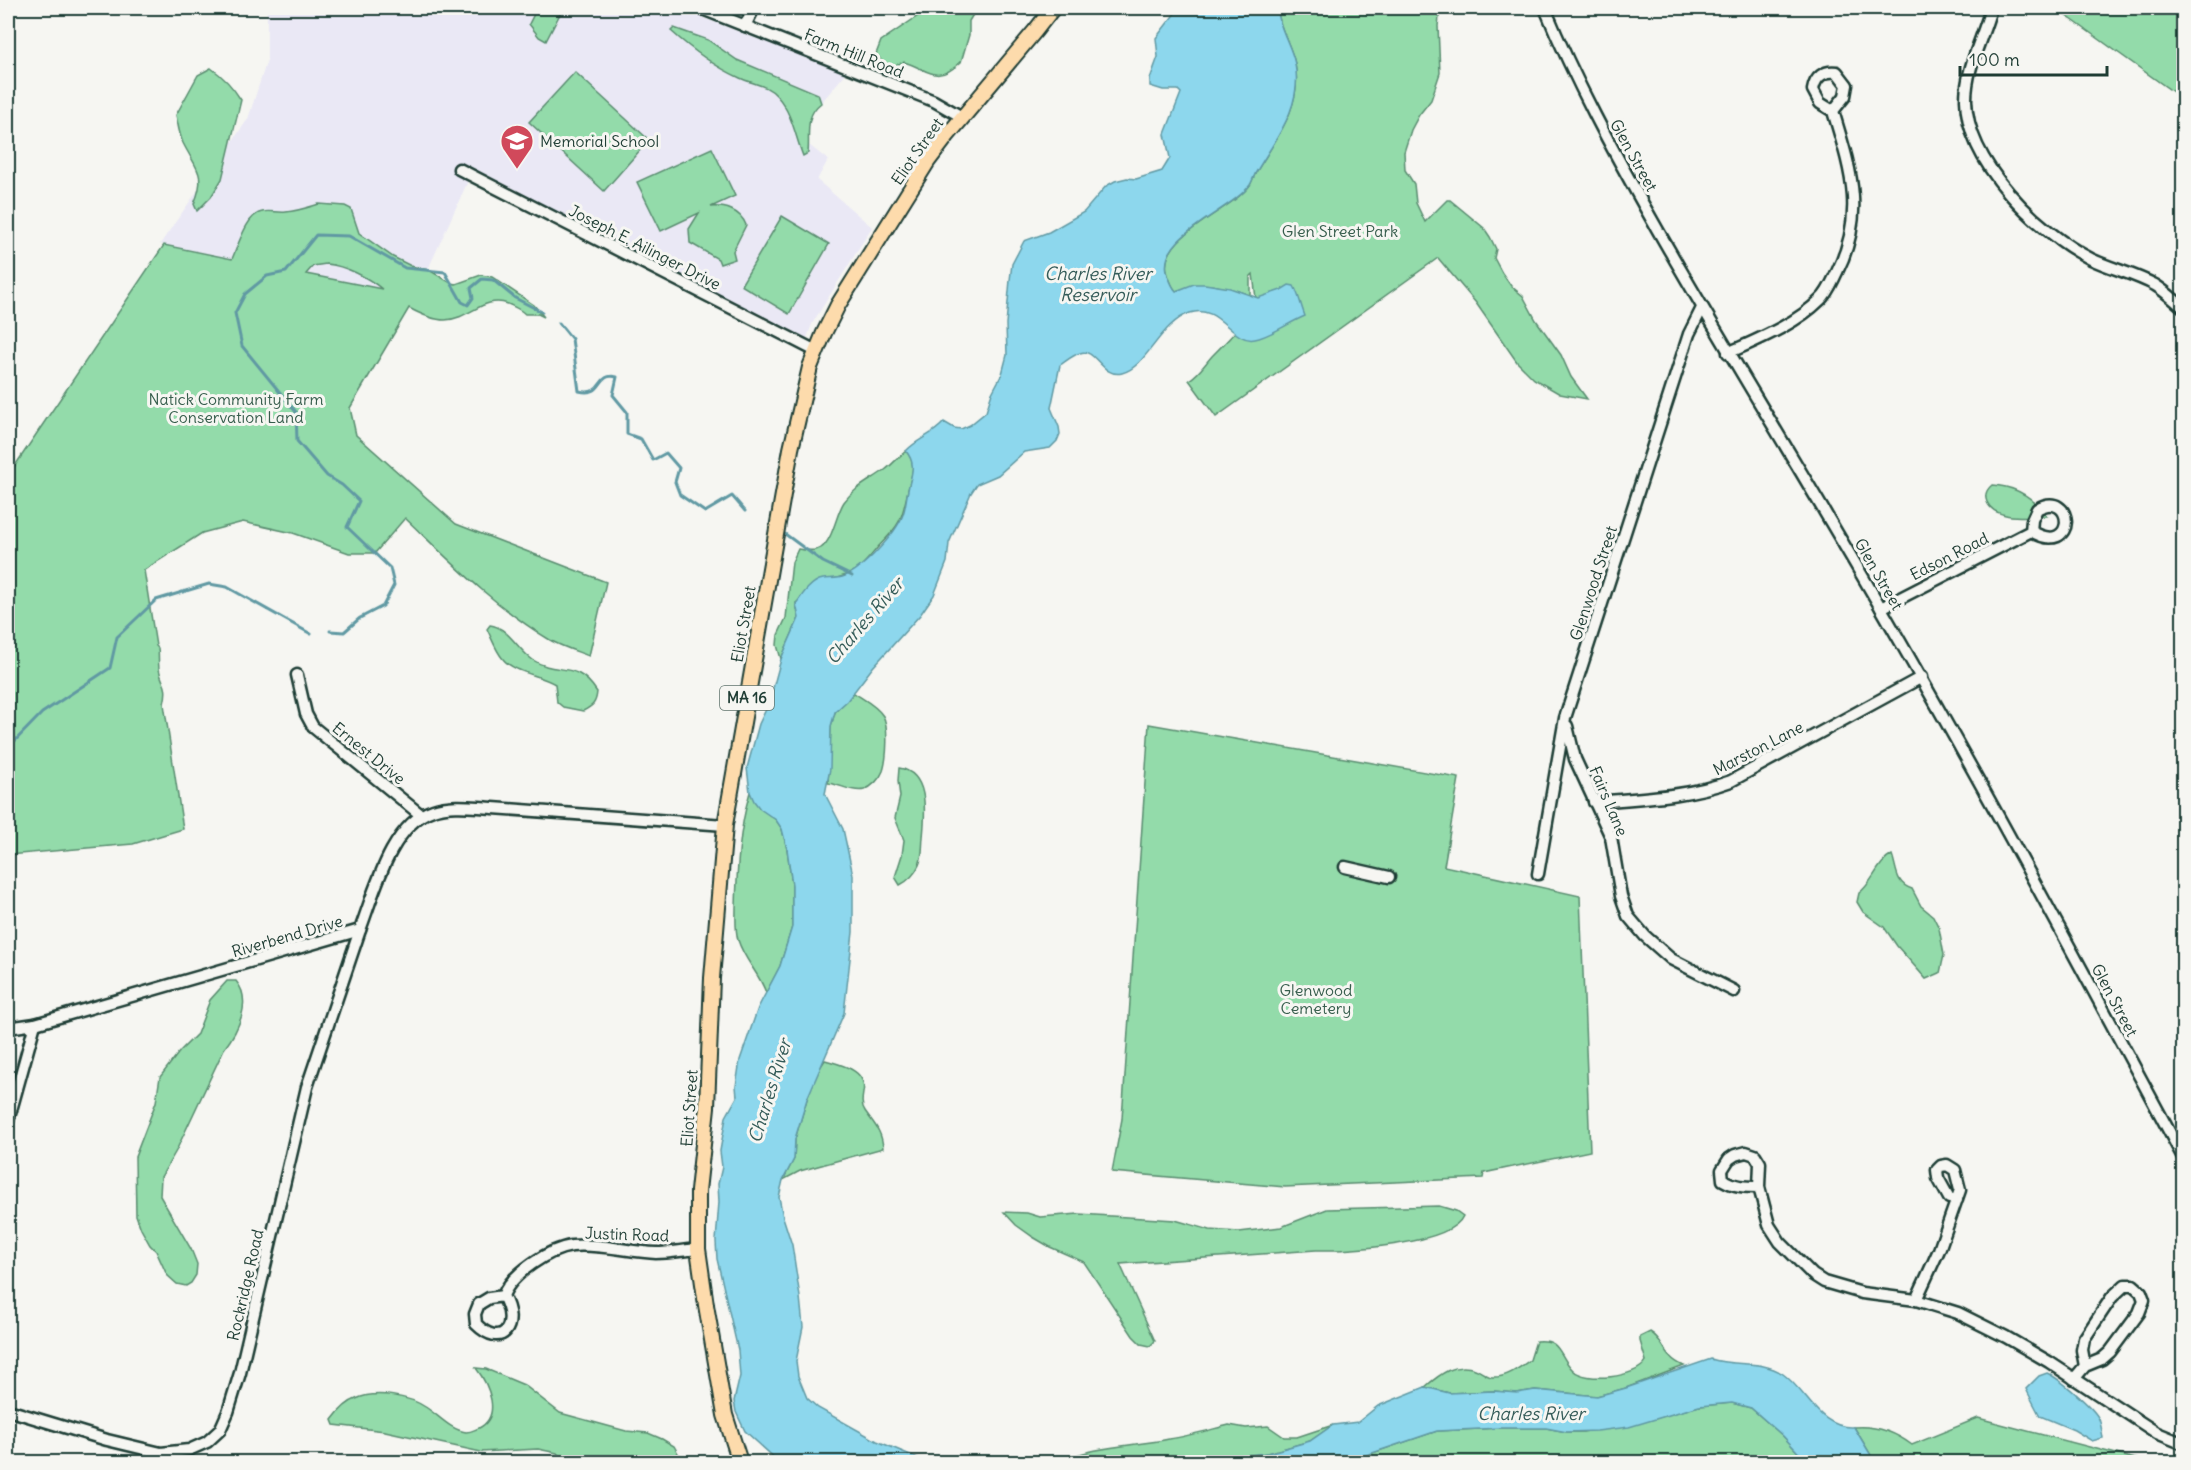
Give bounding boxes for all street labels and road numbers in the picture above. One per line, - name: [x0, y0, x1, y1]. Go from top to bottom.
- street label: Farm Hill Road: [801, 24, 907, 82]
- street label: Eliot Street: [887, 113, 948, 188]
- street label: Glen Street: [1606, 115, 1662, 195]
- street label: Joseph E. Ailinger Drive: [566, 200, 724, 294]
- street label: Glenwood Street: [1565, 523, 1621, 643]
- street label: Edson Road: [1906, 528, 1992, 584]
- street label: Glen Street: [1850, 535, 1908, 614]
- street label: Eliot Street: [726, 584, 760, 664]
- road number: MA 16: [720, 686, 774, 710]
- street label: Marston Lane: [1709, 717, 1807, 779]
- street label: Ernest Drive: [328, 718, 410, 788]
- street label: Fairs Lane: [1585, 763, 1633, 839]
- street label: Riverbend Drive: [229, 911, 345, 961]
- street label: Glen Street: [2087, 960, 2143, 1040]
- street label: Eliot Street: [676, 1068, 702, 1147]
- street label: Justin Road: [585, 1223, 669, 1245]
- street label: Rockridge Road: [222, 1227, 268, 1343]

